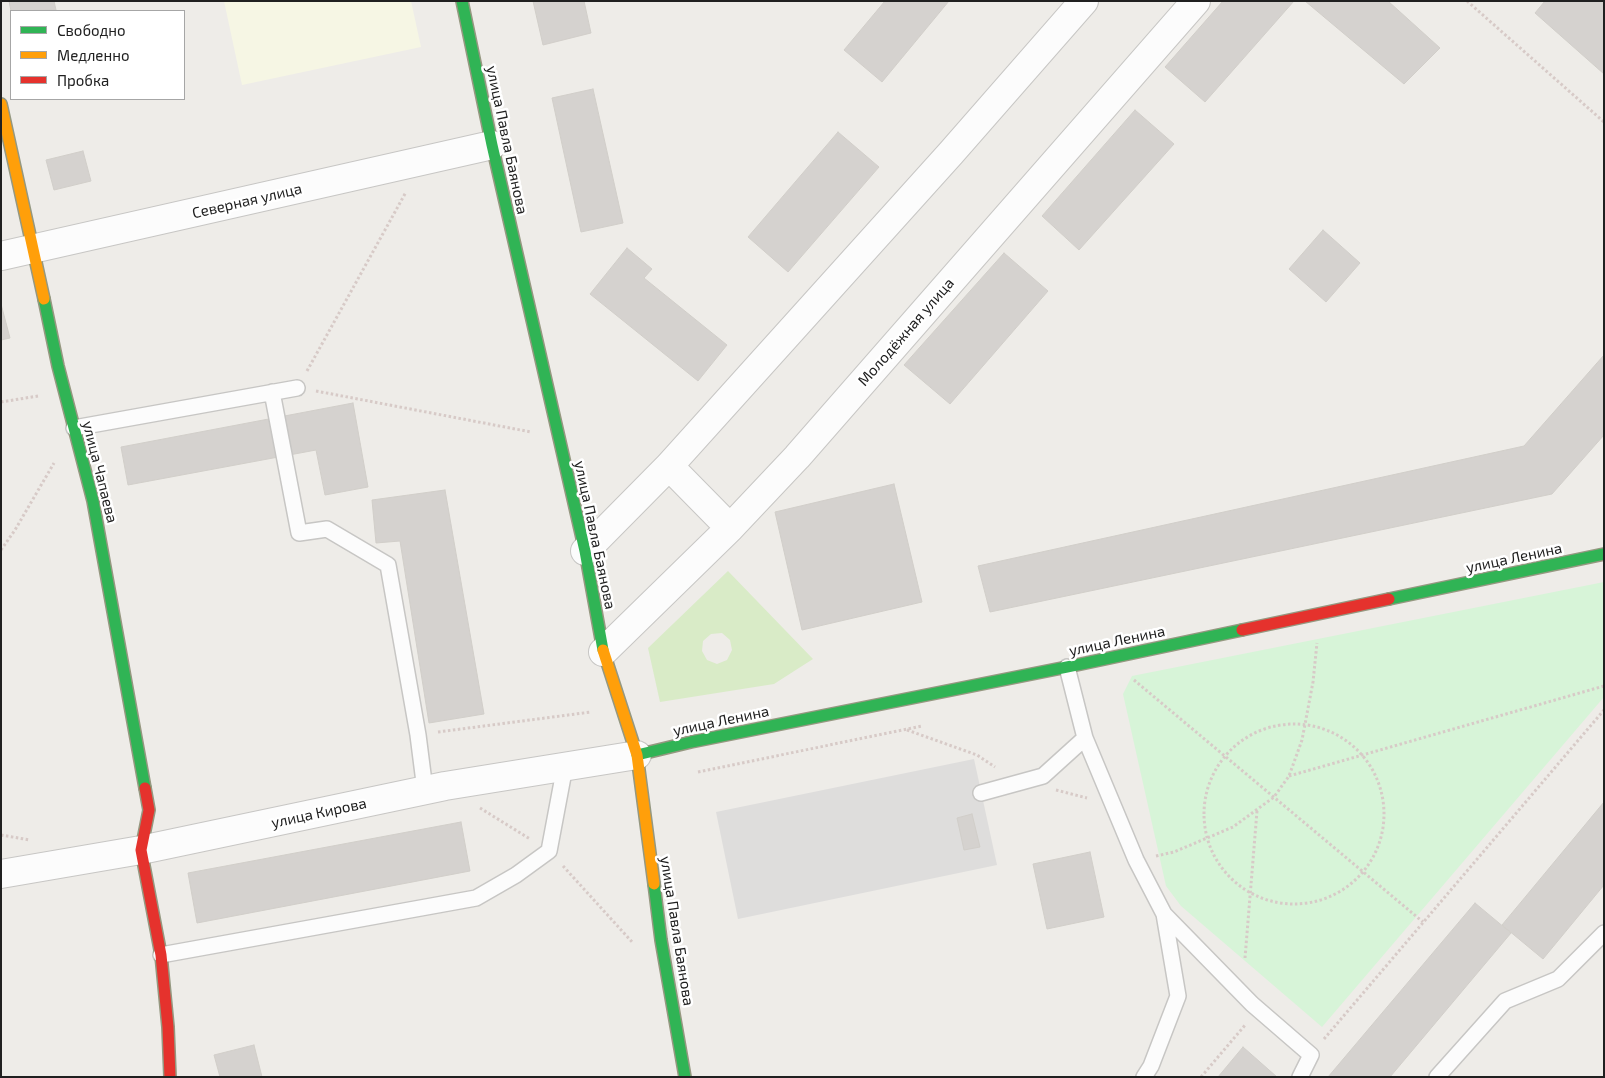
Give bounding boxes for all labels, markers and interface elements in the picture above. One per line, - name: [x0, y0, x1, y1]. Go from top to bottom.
- legend: [10, 10, 185, 100]
- text: Свободно: [57, 21, 126, 39]
- text: Медленно: [57, 46, 130, 64]
- street label: улица Павла Баянова: [482, 64, 532, 216]
- text: Пробка: [57, 71, 109, 89]
- street label: Северная улица: [190, 180, 304, 222]
- street label: Молодёжная улица: [854, 274, 958, 390]
- street label: улица Чапаева: [79, 419, 121, 525]
- street label: улица Павла Баянова: [570, 459, 620, 611]
- street label: улица Ленина: [1464, 539, 1564, 577]
- street label: улица Ленина: [1067, 622, 1167, 660]
- street label: улица Ленина: [671, 702, 771, 740]
- street label: улица Кирова: [270, 794, 368, 832]
- street label: улица Павла Баянова: [656, 855, 698, 1007]

